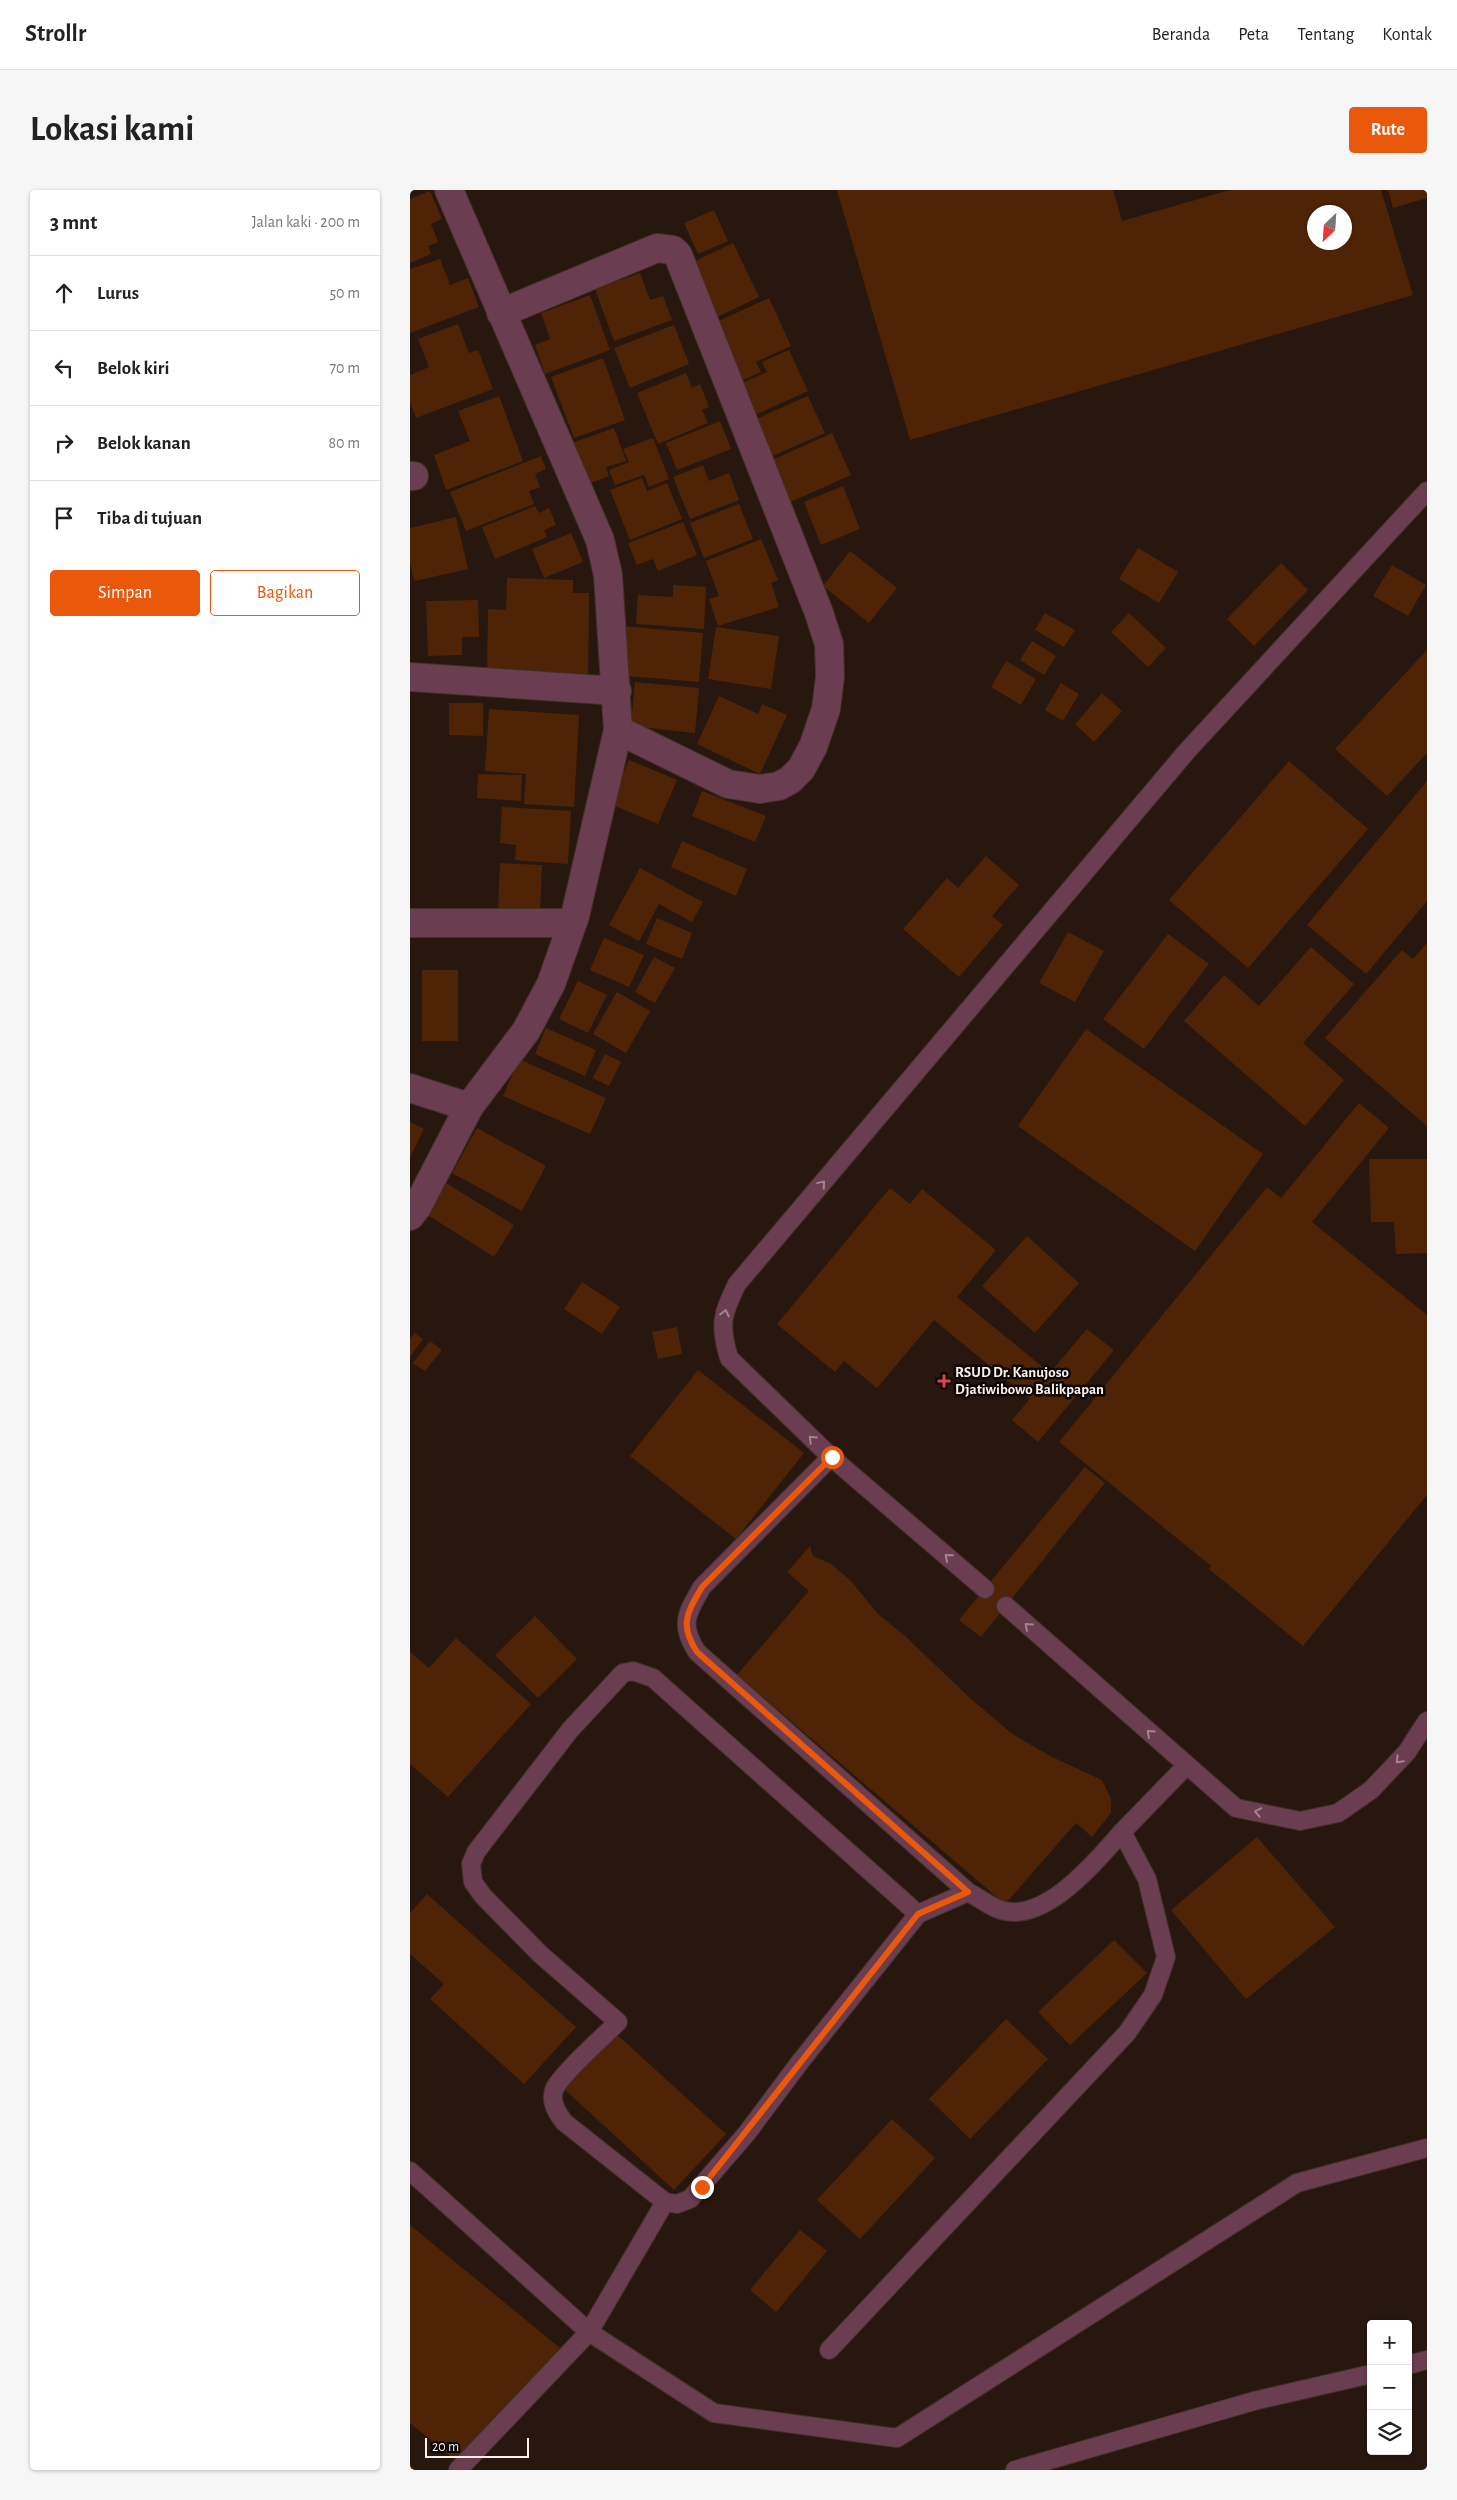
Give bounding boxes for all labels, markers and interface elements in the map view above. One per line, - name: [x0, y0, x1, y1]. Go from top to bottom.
- text: Strollr: [25, 22, 86, 46]
- text: Beranda: [1152, 26, 1210, 44]
- text: Peta: [1238, 26, 1269, 44]
- text: Tentang: [1297, 26, 1354, 44]
- text: Kontak: [1382, 26, 1432, 44]
- button: Rute: [1349, 107, 1427, 153]
- text: Lokasi kami: [30, 112, 194, 147]
- north arrow: [1307, 205, 1352, 250]
- text: 3 mnt: [50, 212, 97, 233]
- text: Jalan kaki · 200 m: [252, 214, 360, 230]
- icon: ahead: [50, 279, 78, 307]
- text: Lurus: [97, 284, 139, 303]
- text: 50 m: [329, 285, 360, 301]
- icon: left: [50, 354, 78, 382]
- text: Belok kiri: [97, 359, 169, 378]
- text: 70 m: [329, 360, 360, 376]
- icon: right: [50, 429, 78, 457]
- text: Belok kanan: [97, 434, 191, 453]
- text: 80 m: [329, 435, 360, 451]
- icon: arrive: [50, 504, 78, 532]
- text: Tiba di tujuan: [97, 509, 202, 528]
- button: Simpan: [50, 570, 200, 616]
- button: Bagikan: [210, 570, 360, 616]
- one-way arrow: [816, 1181, 824, 1190]
- one-way arrow: [719, 1308, 730, 1317]
- place label: RSUD Dr. Kanujoso Djatiwibowo Balikpapan: [955, 1365, 1104, 1397]
- marker: RSUD Dr. Kanujoso Djatiwibowo Balikpapan: [937, 1374, 951, 1388]
- one-way arrow: [809, 1436, 818, 1445]
- route start: [821, 1446, 844, 1469]
- one-way arrow: [944, 1554, 953, 1563]
- one-way arrow: [1024, 1622, 1033, 1631]
- one-way arrow: [1146, 1730, 1155, 1739]
- one-way arrow: [1396, 1755, 1405, 1764]
- one-way arrow: [1253, 1808, 1262, 1818]
- route end: [691, 2176, 714, 2199]
- map controls: [1367, 2320, 1412, 2455]
- button: +: [1367, 2320, 1412, 2365]
- button: −: [1367, 2365, 1412, 2410]
- button: layers: [1367, 2410, 1412, 2455]
- scale bar: [425, 2435, 529, 2458]
- text: 20 m: [432, 2440, 459, 2454]

